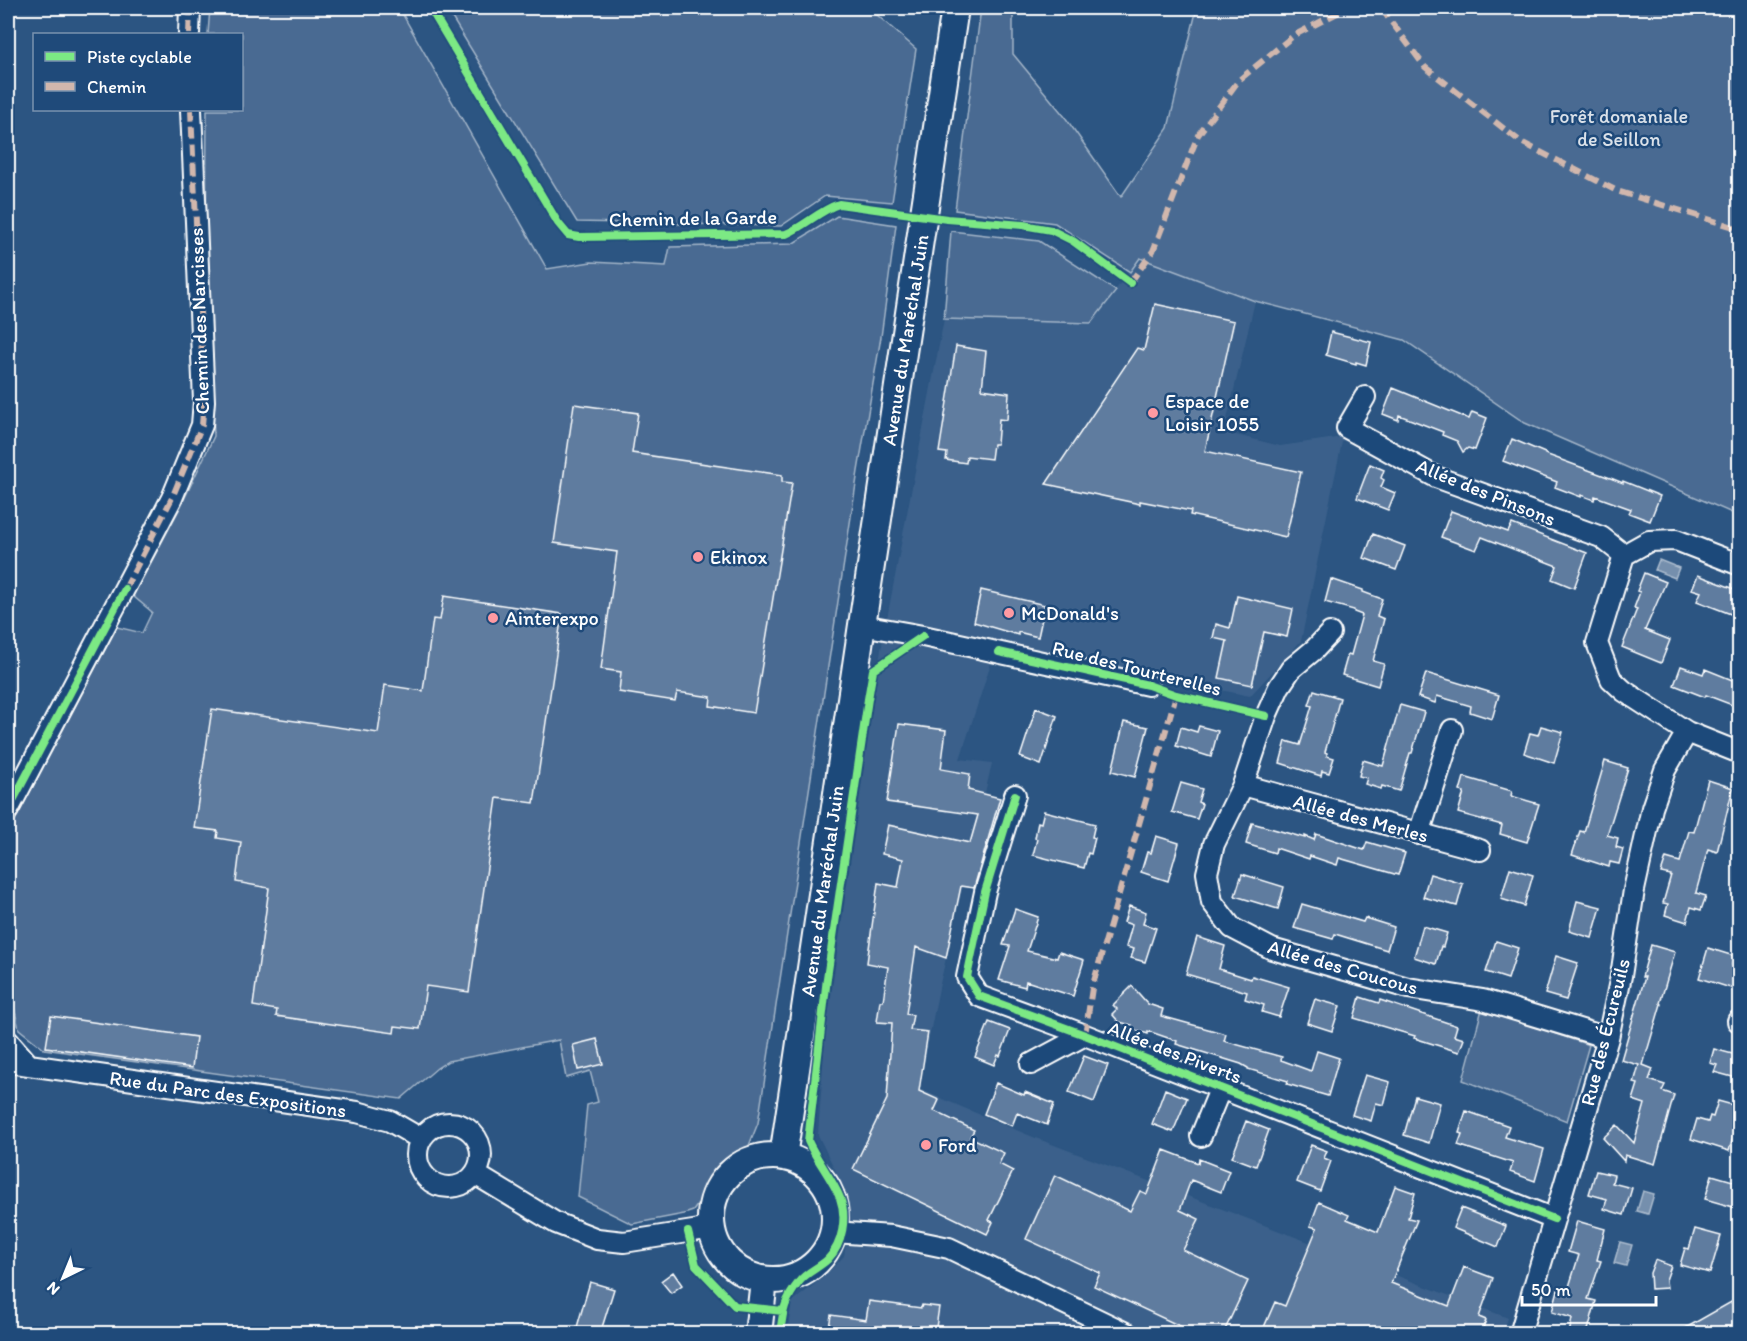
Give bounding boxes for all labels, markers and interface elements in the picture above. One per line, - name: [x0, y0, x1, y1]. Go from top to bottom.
- legend: [33, 33, 243, 111]
- text: Piste cyclable: [87, 46, 192, 68]
- text: Chemin: [87, 76, 146, 98]
- park label: Forêt domaniale de Seillon: [1550, 104, 1688, 151]
- street label: Chemin de la Garde: [609, 205, 777, 231]
- street label: Chemin des Narcisses: [184, 227, 214, 415]
- street label: Avenue du Maréchal Juin: [876, 232, 934, 447]
- place label: Espace de Loisir 1055: [1165, 389, 1259, 436]
- marker: Espace de Loisir 1055: [1146, 406, 1160, 420]
- street label: Allée des Pinsons: [1413, 453, 1559, 531]
- place label: Ekinox: [710, 545, 767, 569]
- marker: Ekinox: [691, 550, 705, 564]
- place label: McDonald's: [1021, 601, 1119, 625]
- place label: Ainterexpo: [505, 606, 599, 630]
- marker: McDonald's: [1002, 606, 1016, 620]
- marker: Ainterexpo: [486, 611, 500, 625]
- street label: Rue des Tourterelles: [1050, 635, 1224, 701]
- street label: Avenue du Maréchal Juin: [795, 783, 849, 998]
- street label: Allée des Merles: [1291, 788, 1431, 848]
- street label: Allée des Coucous: [1265, 934, 1421, 1000]
- street label: Rue des Écureuils: [1575, 956, 1635, 1108]
- street label: Allée des Piverts: [1105, 1016, 1245, 1089]
- street label: Rue du Parc des Expositions: [108, 1065, 348, 1123]
- place label: Ford: [938, 1133, 977, 1157]
- marker: Ford: [919, 1138, 933, 1152]
- north arrow: [33, 1248, 93, 1308]
- scale bar: [1522, 1269, 1656, 1307]
- text: N: [43, 1278, 64, 1299]
- text: 50 m: [1531, 1279, 1571, 1301]

